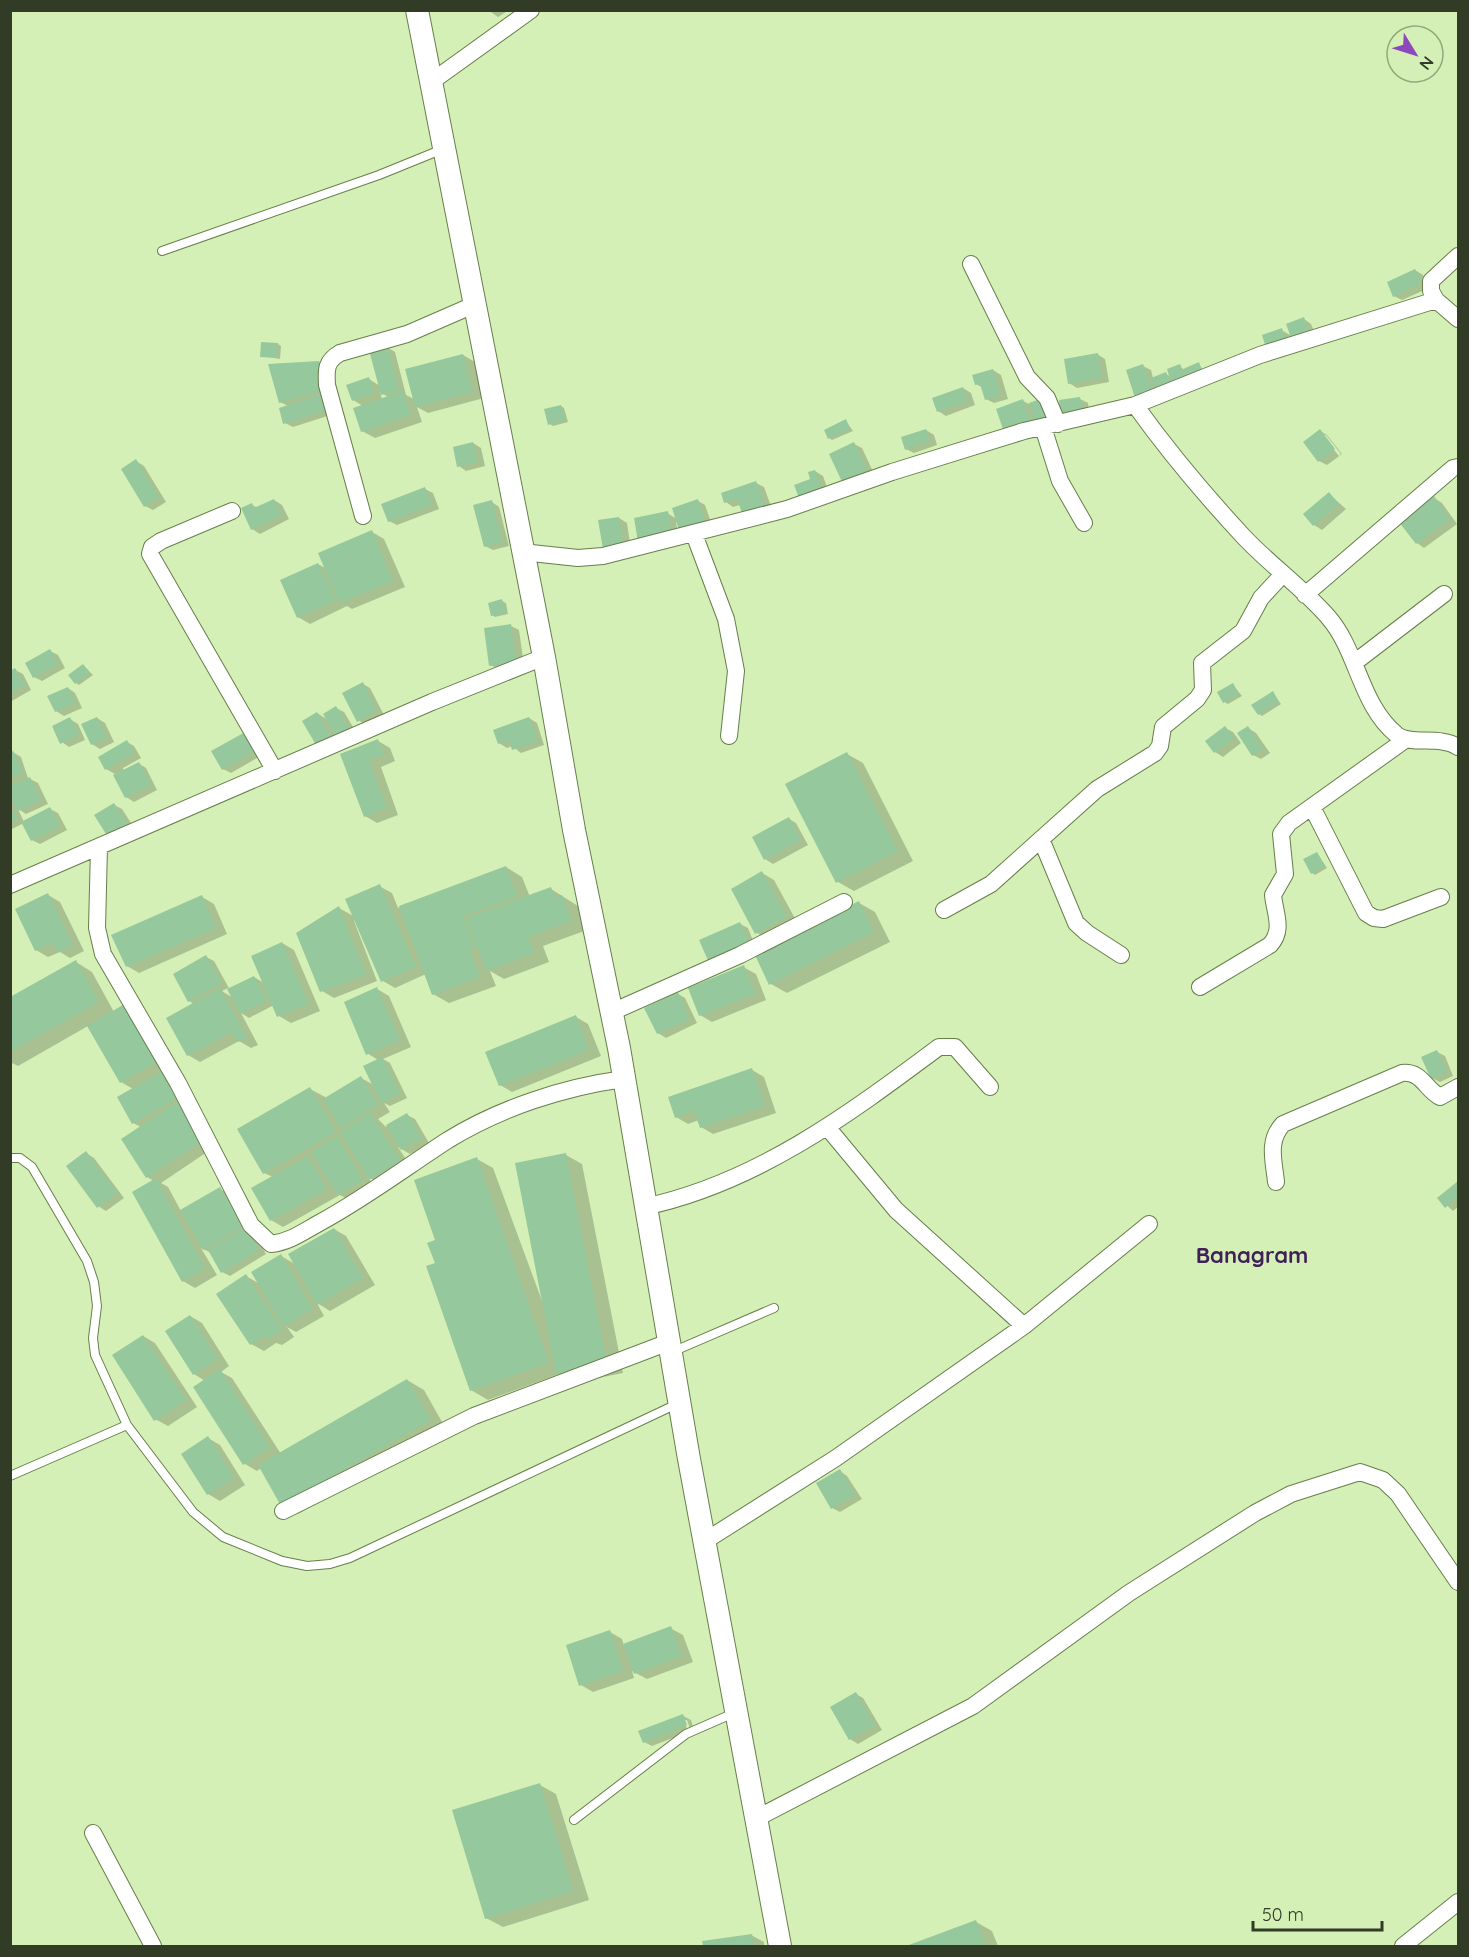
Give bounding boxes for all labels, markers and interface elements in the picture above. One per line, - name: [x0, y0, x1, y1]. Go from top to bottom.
- north arrow: [1385, 24, 1445, 84]
- text: N: [1415, 52, 1438, 74]
- district label: Banagram: [1196, 1241, 1308, 1269]
- scale bar: [1253, 1894, 1382, 1932]
- text: 50 m: [1262, 1903, 1304, 1926]

